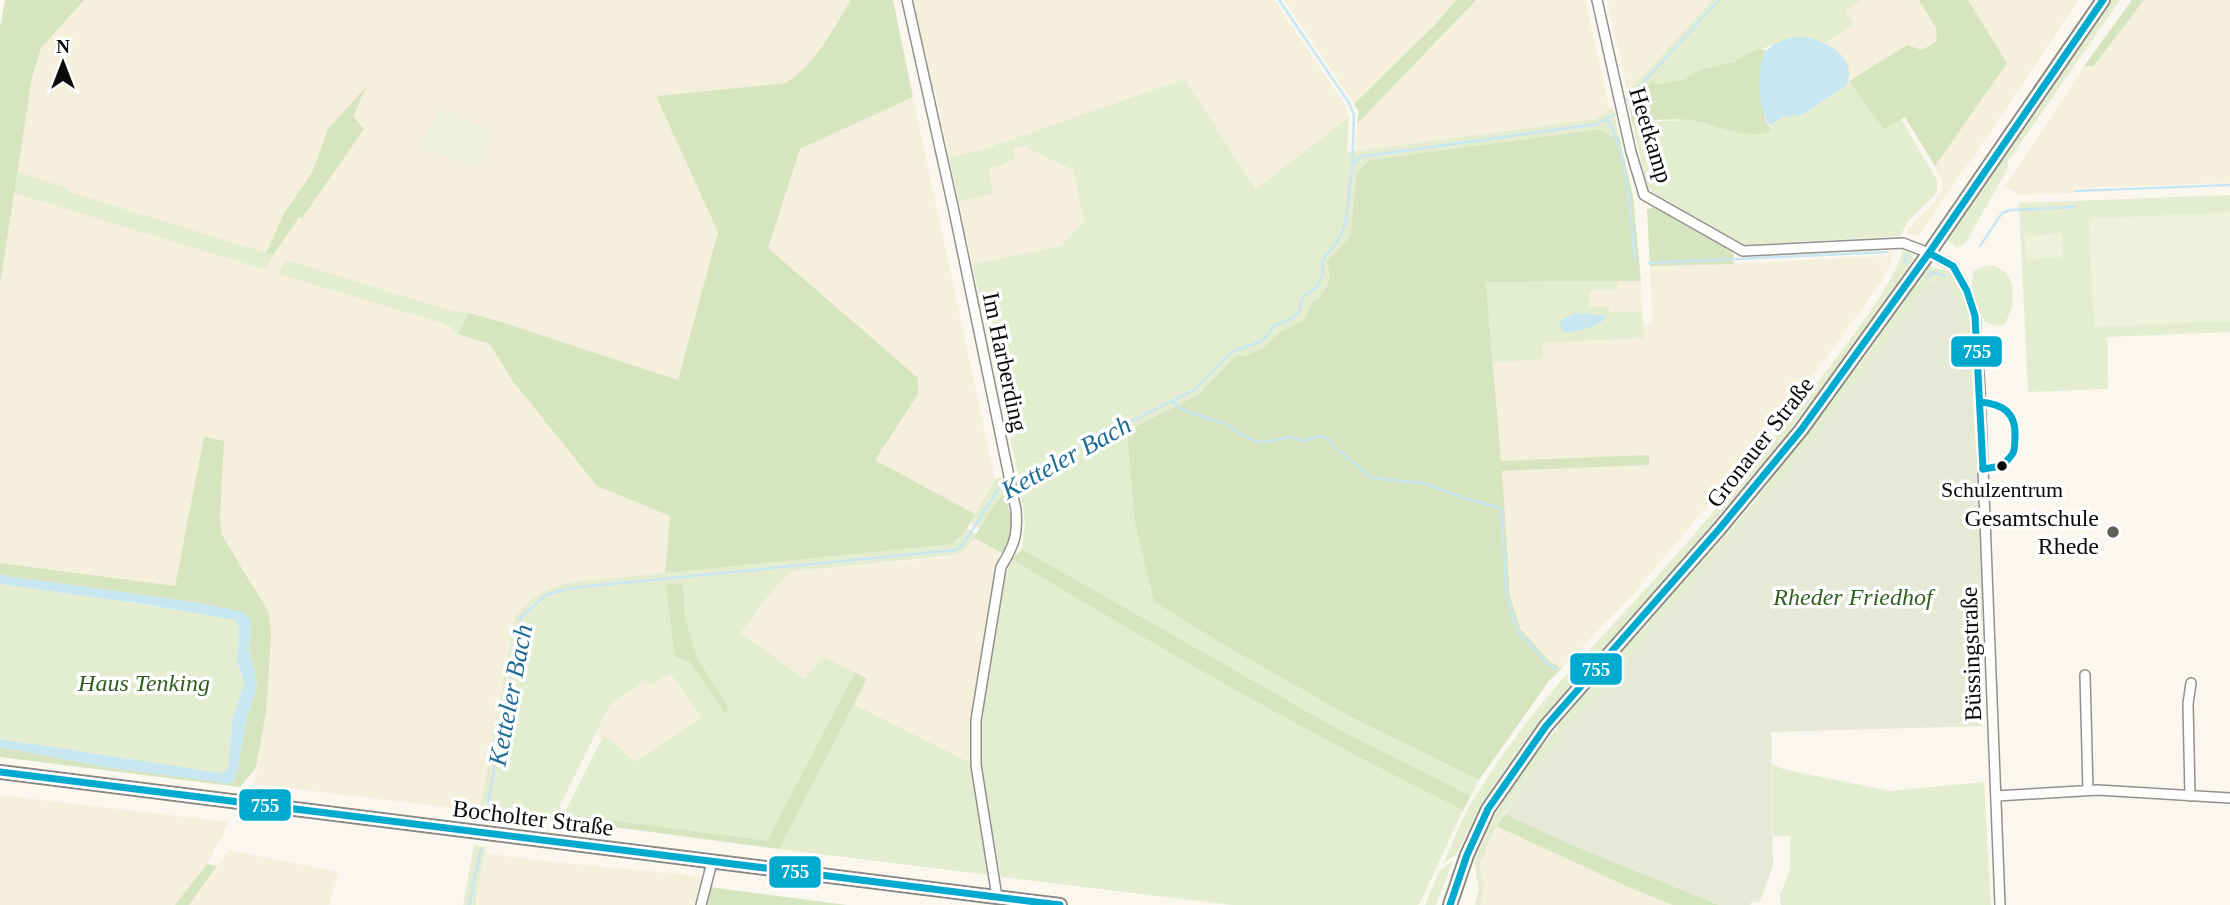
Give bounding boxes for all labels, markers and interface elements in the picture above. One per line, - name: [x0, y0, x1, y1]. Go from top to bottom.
- north arrow: [28, 28, 98, 98]
- text: N: [56, 36, 70, 57]
- street label: Heetkamp: [1624, 84, 1678, 186]
- street label: Im Harberding: [978, 290, 1032, 434]
- line badge: 755: [1950, 335, 2003, 368]
- text: 755: [1963, 341, 1991, 362]
- street label: Gronauer Straße: [1701, 372, 1819, 512]
- water label: Ketteler Bach: [996, 410, 1136, 505]
- marker: Schulzentrum: [1995, 459, 2009, 473]
- place label: Schulzentrum: [1941, 477, 2063, 502]
- place label: Gesamtschule Rhede: [1964, 505, 2099, 559]
- marker: Gesamtschule Rhede: [2105, 524, 2121, 540]
- park label: Rheder Friedhof: [1772, 584, 1936, 610]
- street label: Büssingstraße: [1956, 586, 1986, 722]
- water label: Ketteler Bach: [482, 622, 538, 769]
- line badge: 755: [1569, 652, 1623, 686]
- text: 755: [1582, 659, 1610, 680]
- park label: Haus Tenking: [77, 670, 210, 696]
- line badge: 755: [238, 788, 292, 822]
- text: 755: [251, 795, 279, 816]
- street label: Bocholter Straße: [451, 795, 615, 841]
- line badge: 755: [768, 855, 822, 889]
- text: 755: [781, 861, 809, 882]

